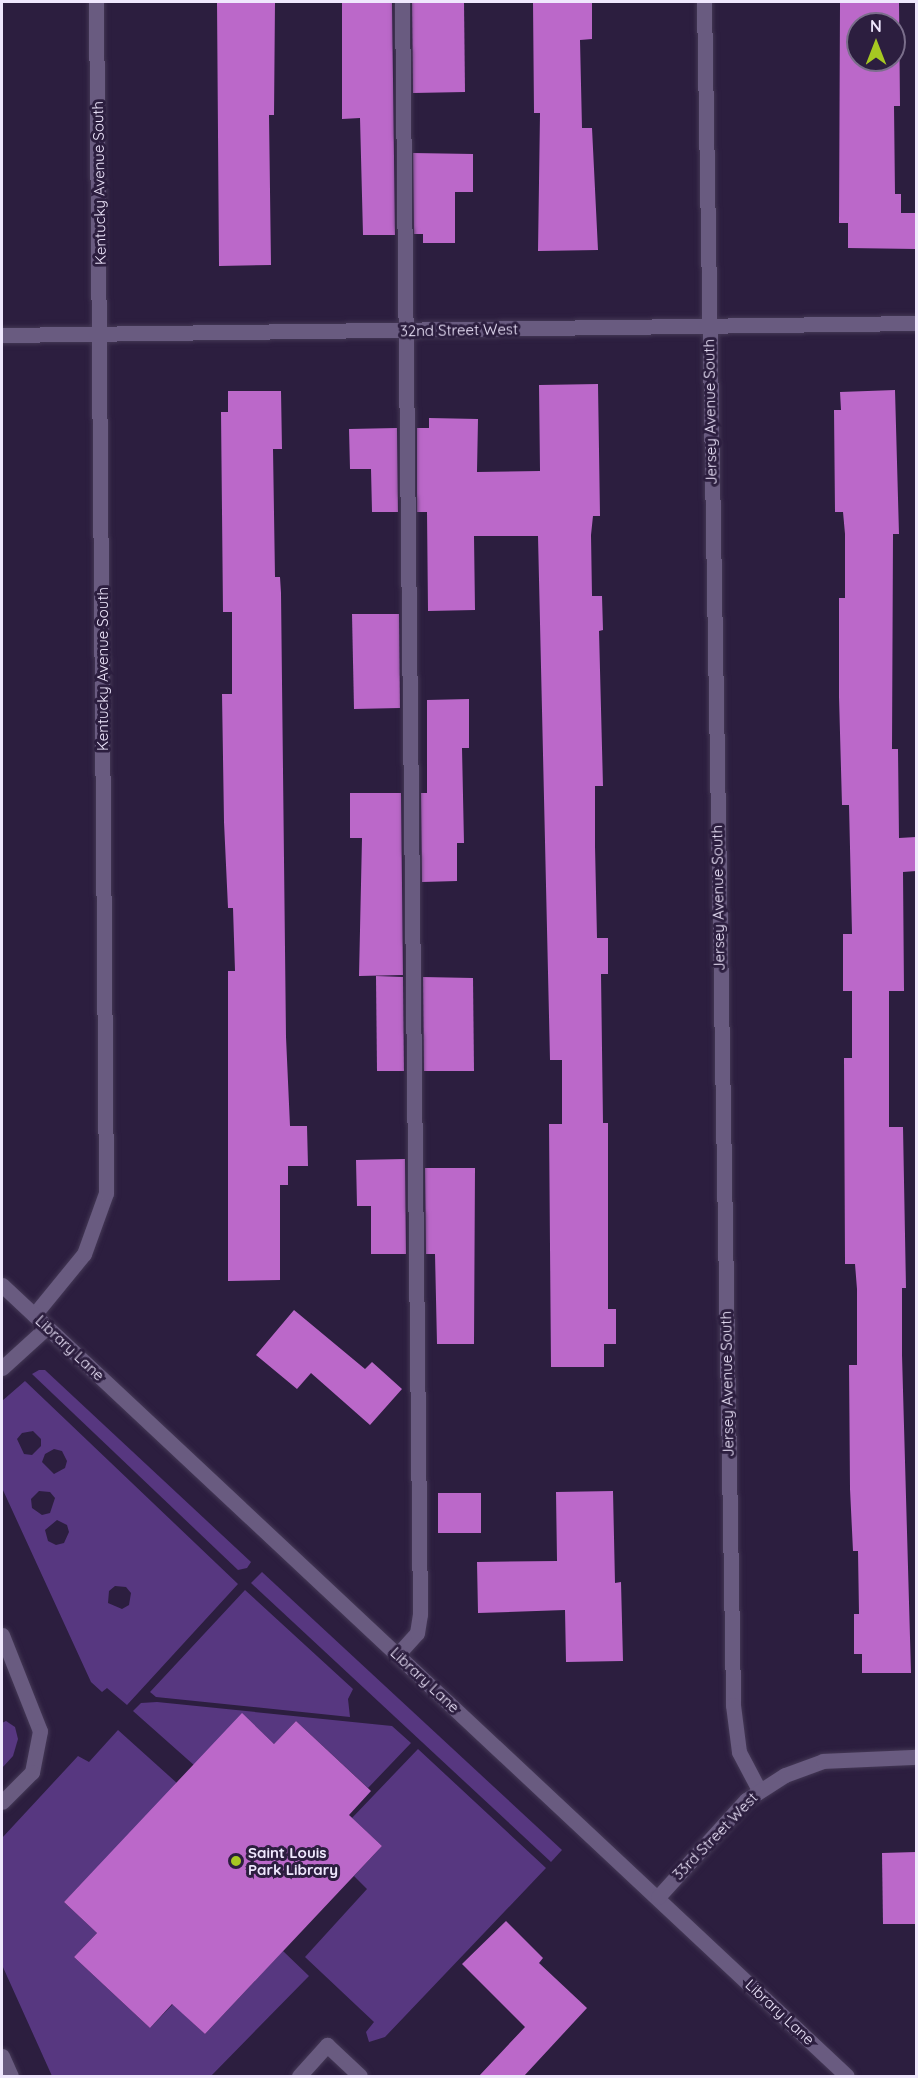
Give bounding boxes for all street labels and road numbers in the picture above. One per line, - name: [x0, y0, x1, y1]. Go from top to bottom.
- street label: Kentucky Avenue South: [89, 101, 109, 265]
- street label: 32nd Street West: [400, 320, 518, 340]
- street label: Jersey Avenue South: [700, 339, 720, 485]
- street label: Kentucky Avenue South: [94, 587, 112, 751]
- street label: Jersey Avenue South: [708, 825, 728, 971]
- street label: Jersey Avenue South: [717, 1311, 737, 1457]
- street label: Library Lane: [32, 1312, 108, 1384]
- street label: Library Lane: [387, 1644, 463, 1716]
- street label: 33rd Street West: [669, 1789, 761, 1883]
- street label: Library Lane: [742, 1976, 818, 2048]

